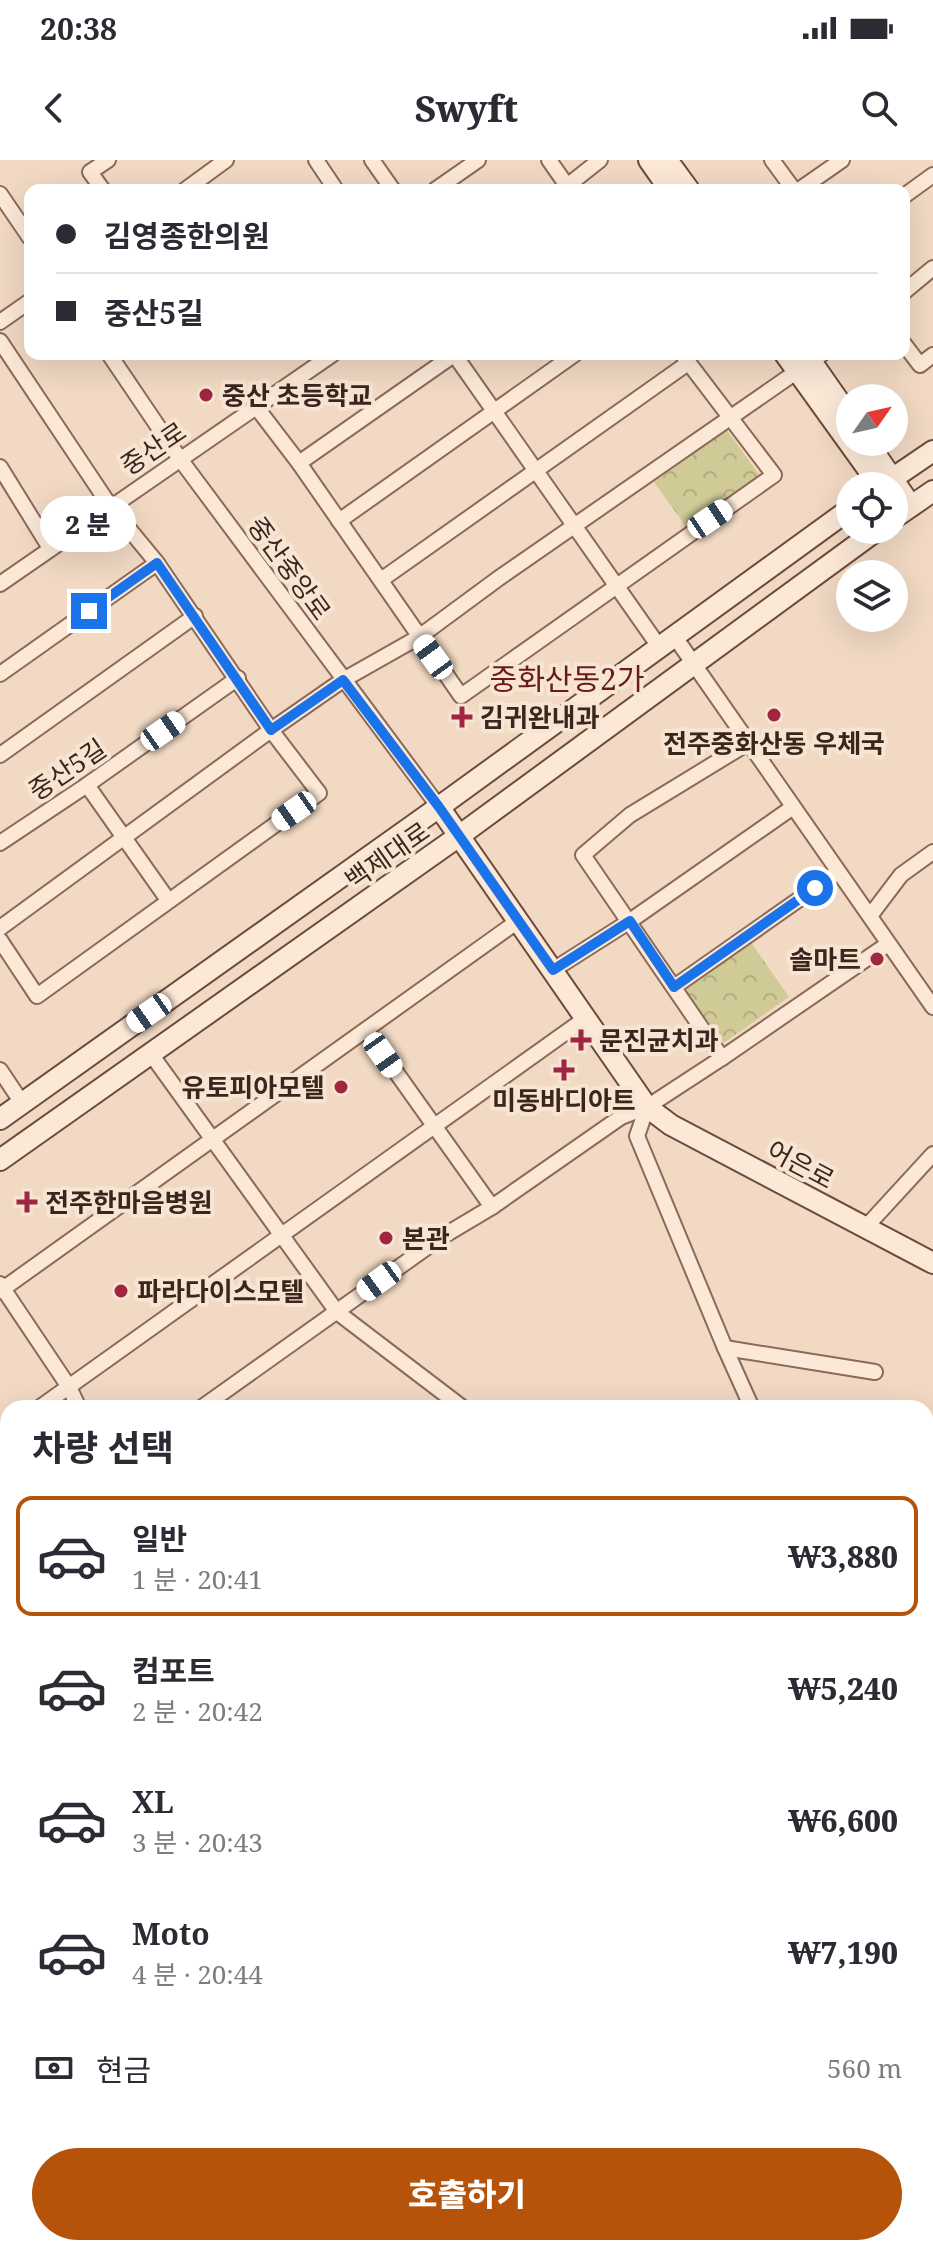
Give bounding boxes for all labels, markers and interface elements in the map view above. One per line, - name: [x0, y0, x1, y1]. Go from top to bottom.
- text: 20:38: [40, 8, 117, 49]
- text: Swyft: [415, 84, 518, 133]
- icon: back: [32, 86, 76, 130]
- icon: search: [857, 86, 901, 130]
- text: 김영종한의원: [104, 215, 270, 256]
- text: 중산5길: [104, 292, 204, 333]
- place label: 중산 초등학교: [222, 377, 372, 413]
- north arrow: [836, 384, 908, 456]
- map controls: [836, 384, 908, 632]
- marker: 중산 초등학교: [197, 386, 215, 404]
- street label: 중산로: [113, 413, 193, 483]
- button: locate: [836, 472, 908, 544]
- callout: 2 분: [41, 495, 137, 551]
- car: [683, 496, 737, 542]
- text: 2 분: [65, 506, 111, 542]
- street label: 중산중앙로: [240, 509, 340, 627]
- button: layers: [836, 560, 908, 632]
- route end: [71, 593, 107, 629]
- car: [409, 631, 457, 683]
- district label: 중화산동2가: [490, 658, 644, 699]
- place label: 김귀완내과: [480, 699, 600, 735]
- marker: 김귀완내과: [451, 706, 473, 728]
- marker: 전주중화산동 우체국: [765, 706, 783, 724]
- car: [136, 707, 190, 755]
- place label: 전주중화산동 우체국: [663, 725, 885, 761]
- street label: 중산5길: [21, 730, 113, 808]
- car: [267, 787, 321, 835]
- street label: 백제대로: [337, 813, 437, 897]
- route start: [797, 870, 833, 906]
- place label: 솔마트: [789, 941, 861, 977]
- marker: 솔마트: [868, 950, 886, 968]
- car: [122, 989, 176, 1037]
- place label: 문진균치과: [599, 1022, 719, 1058]
- car: [359, 1028, 407, 1082]
- marker: 문진균치과: [570, 1029, 592, 1051]
- marker: 미동바디아트: [553, 1059, 575, 1081]
- place label: 유토피아모텔: [181, 1069, 325, 1105]
- marker: 유토피아모텔: [332, 1078, 350, 1096]
- place label: 미동바디아트: [492, 1082, 636, 1118]
- street label: 어은로: [761, 1131, 841, 1197]
- place label: 전주한마음병원: [45, 1184, 212, 1220]
- marker: 전주한마음병원: [16, 1191, 38, 1213]
- place label: 본관: [402, 1220, 450, 1256]
- marker: 본관: [377, 1229, 395, 1247]
- car: [353, 1257, 405, 1305]
- place label: 파라다이스모텔: [137, 1273, 304, 1309]
- marker: 파라다이스모텔: [112, 1282, 130, 1300]
- text: 차량 선택: [32, 1423, 174, 1472]
- text: 일반: [132, 1518, 187, 1559]
- icon: car: [36, 1520, 108, 1592]
- text: ₩3,880: [788, 1536, 898, 1577]
- text: 1 분 · 20:41: [132, 1561, 263, 1597]
- text: 컴포트: [132, 1650, 215, 1691]
- icon: car: [36, 1652, 108, 1724]
- text: ₩5,240: [788, 1668, 898, 1709]
- text: 2 분 · 20:42: [132, 1693, 263, 1729]
- text: XL: [132, 1781, 174, 1822]
- icon: car: [36, 1784, 108, 1856]
- text: ₩6,600: [788, 1800, 898, 1841]
- text: 3 분 · 20:43: [132, 1824, 263, 1860]
- text: Moto: [132, 1913, 210, 1954]
- icon: car: [36, 1916, 108, 1988]
- text: ₩7,190: [788, 1932, 898, 1973]
- text: 4 분 · 20:44: [132, 1956, 263, 1992]
- icon: cash: [32, 2046, 76, 2090]
- text: 현금: [96, 2049, 151, 2090]
- text: 560 m: [827, 2050, 902, 2086]
- button: 호출하기: [32, 2148, 902, 2240]

